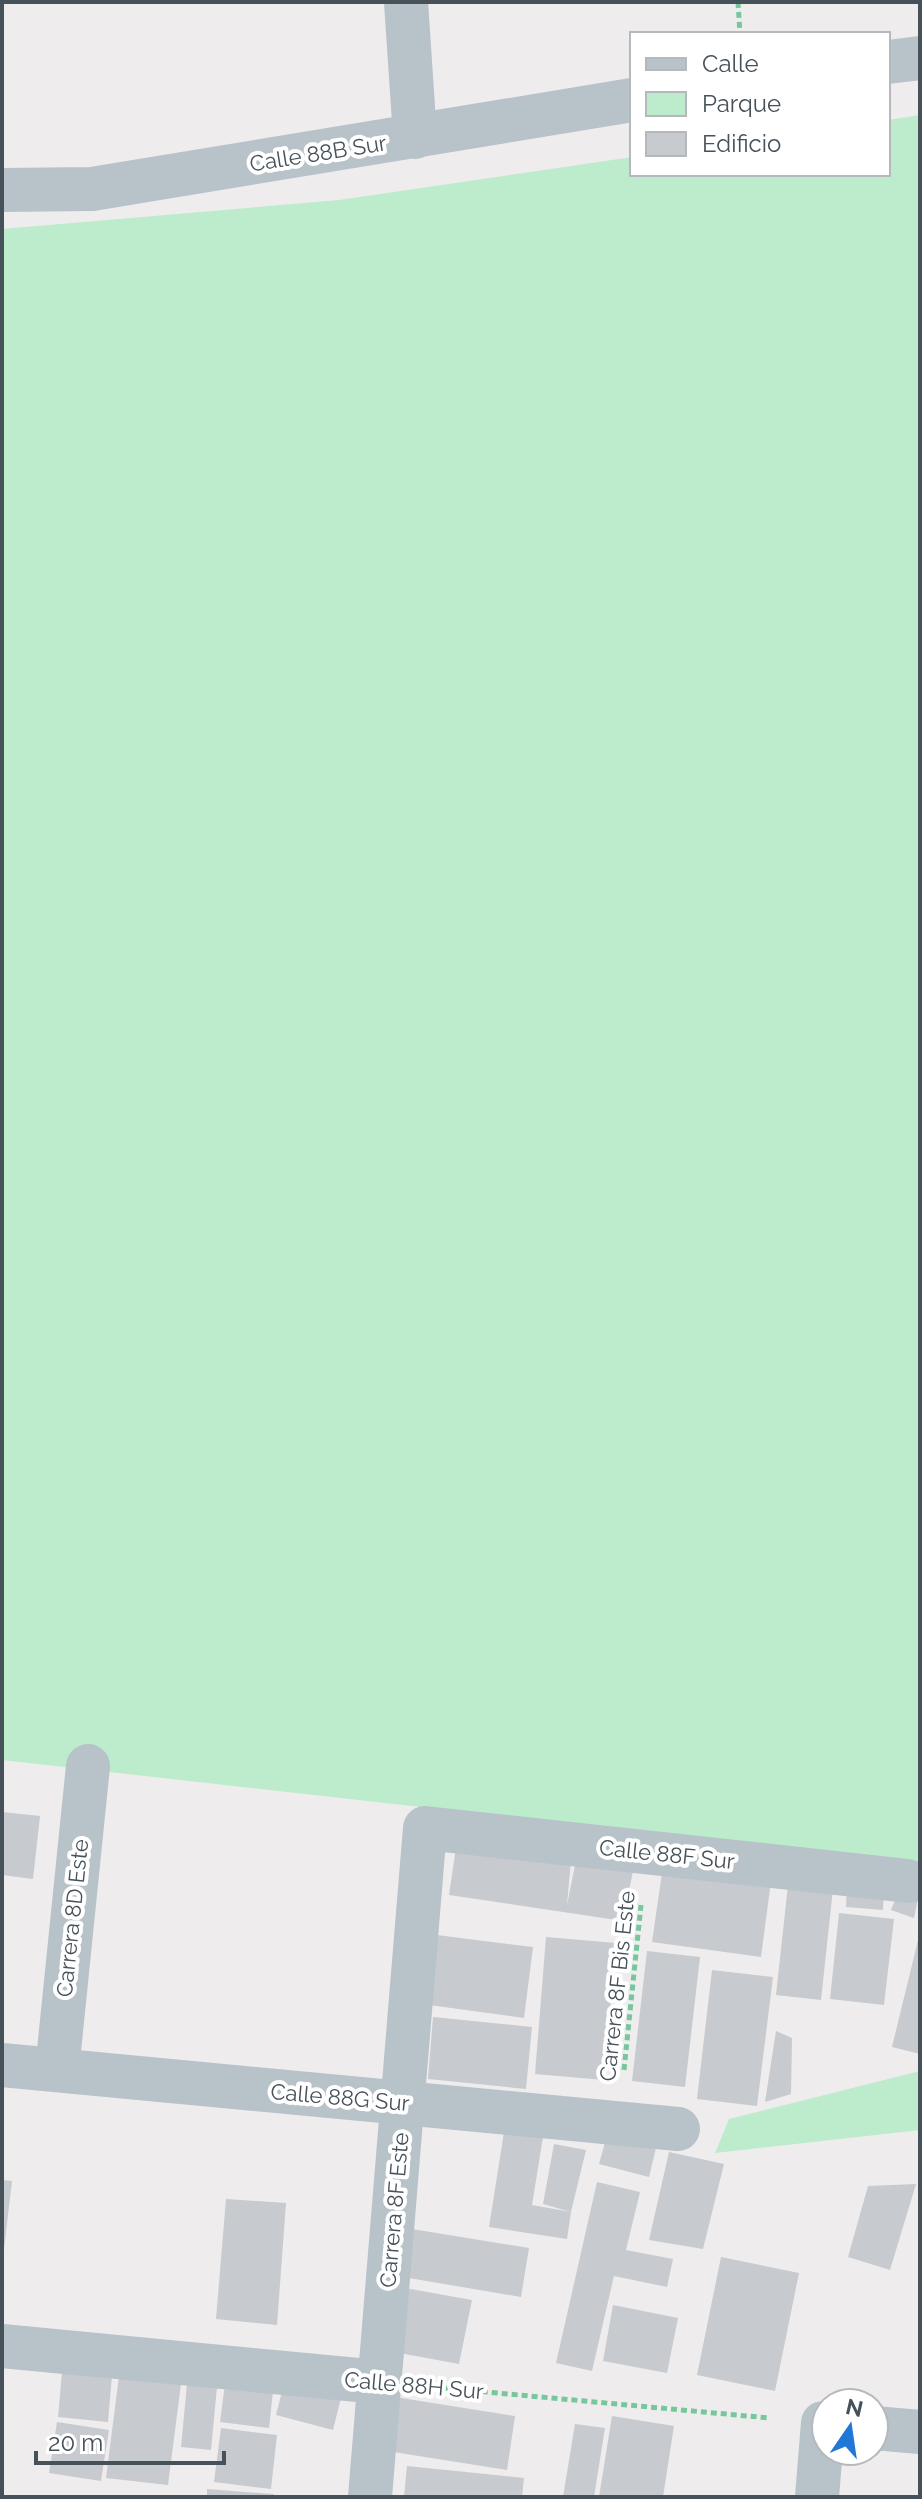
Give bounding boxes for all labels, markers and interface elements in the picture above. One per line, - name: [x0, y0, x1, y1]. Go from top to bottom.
- legend: [630, 32, 890, 176]
- text: Calle: [702, 49, 759, 78]
- text: Parque: [702, 89, 781, 118]
- street label: Calle 88B Sur: [248, 129, 388, 177]
- text: Edificio: [702, 129, 781, 158]
- street label: Calle 88F Sur: [598, 1834, 736, 1874]
- street label: Carrera 8D Este: [51, 1838, 93, 1998]
- street label: Carrera 8F Bis Este: [594, 1889, 640, 2082]
- street label: Calle 88G Sur: [270, 2078, 411, 2116]
- street label: Carrera 8F Este: [374, 2131, 414, 2289]
- street label: Calle 88H Sur: [343, 2366, 485, 2404]
- north arrow: [810, 2387, 890, 2467]
- text: N: [843, 2393, 866, 2422]
- scale bar: [36, 2415, 224, 2465]
- text: 20 m: [48, 2428, 103, 2457]

